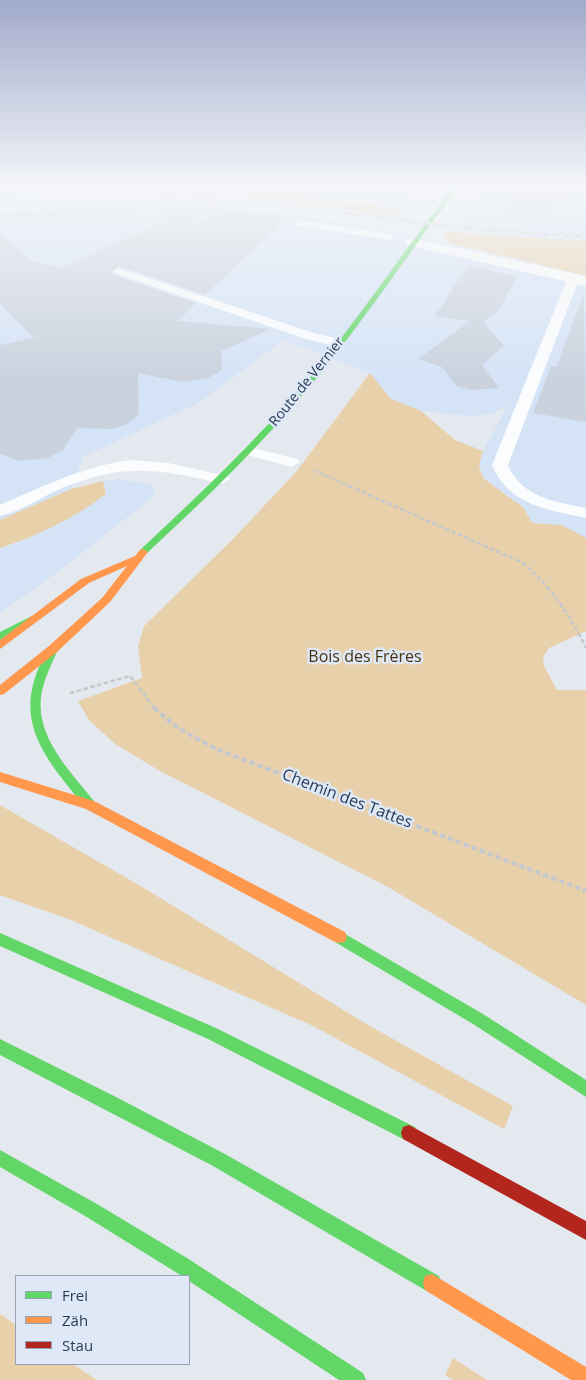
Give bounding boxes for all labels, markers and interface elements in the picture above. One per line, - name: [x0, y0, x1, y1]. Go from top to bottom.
- street label: Route de Vernier: [266, 334, 348, 430]
- park label: Bois des Frères: [308, 647, 422, 667]
- street label: Chemin des Tattes: [279, 765, 415, 833]
- legend: [15, 1275, 190, 1365]
- text: Frei: [62, 1285, 88, 1305]
- text: Zäh: [62, 1310, 88, 1330]
- text: Stau: [62, 1335, 93, 1355]

